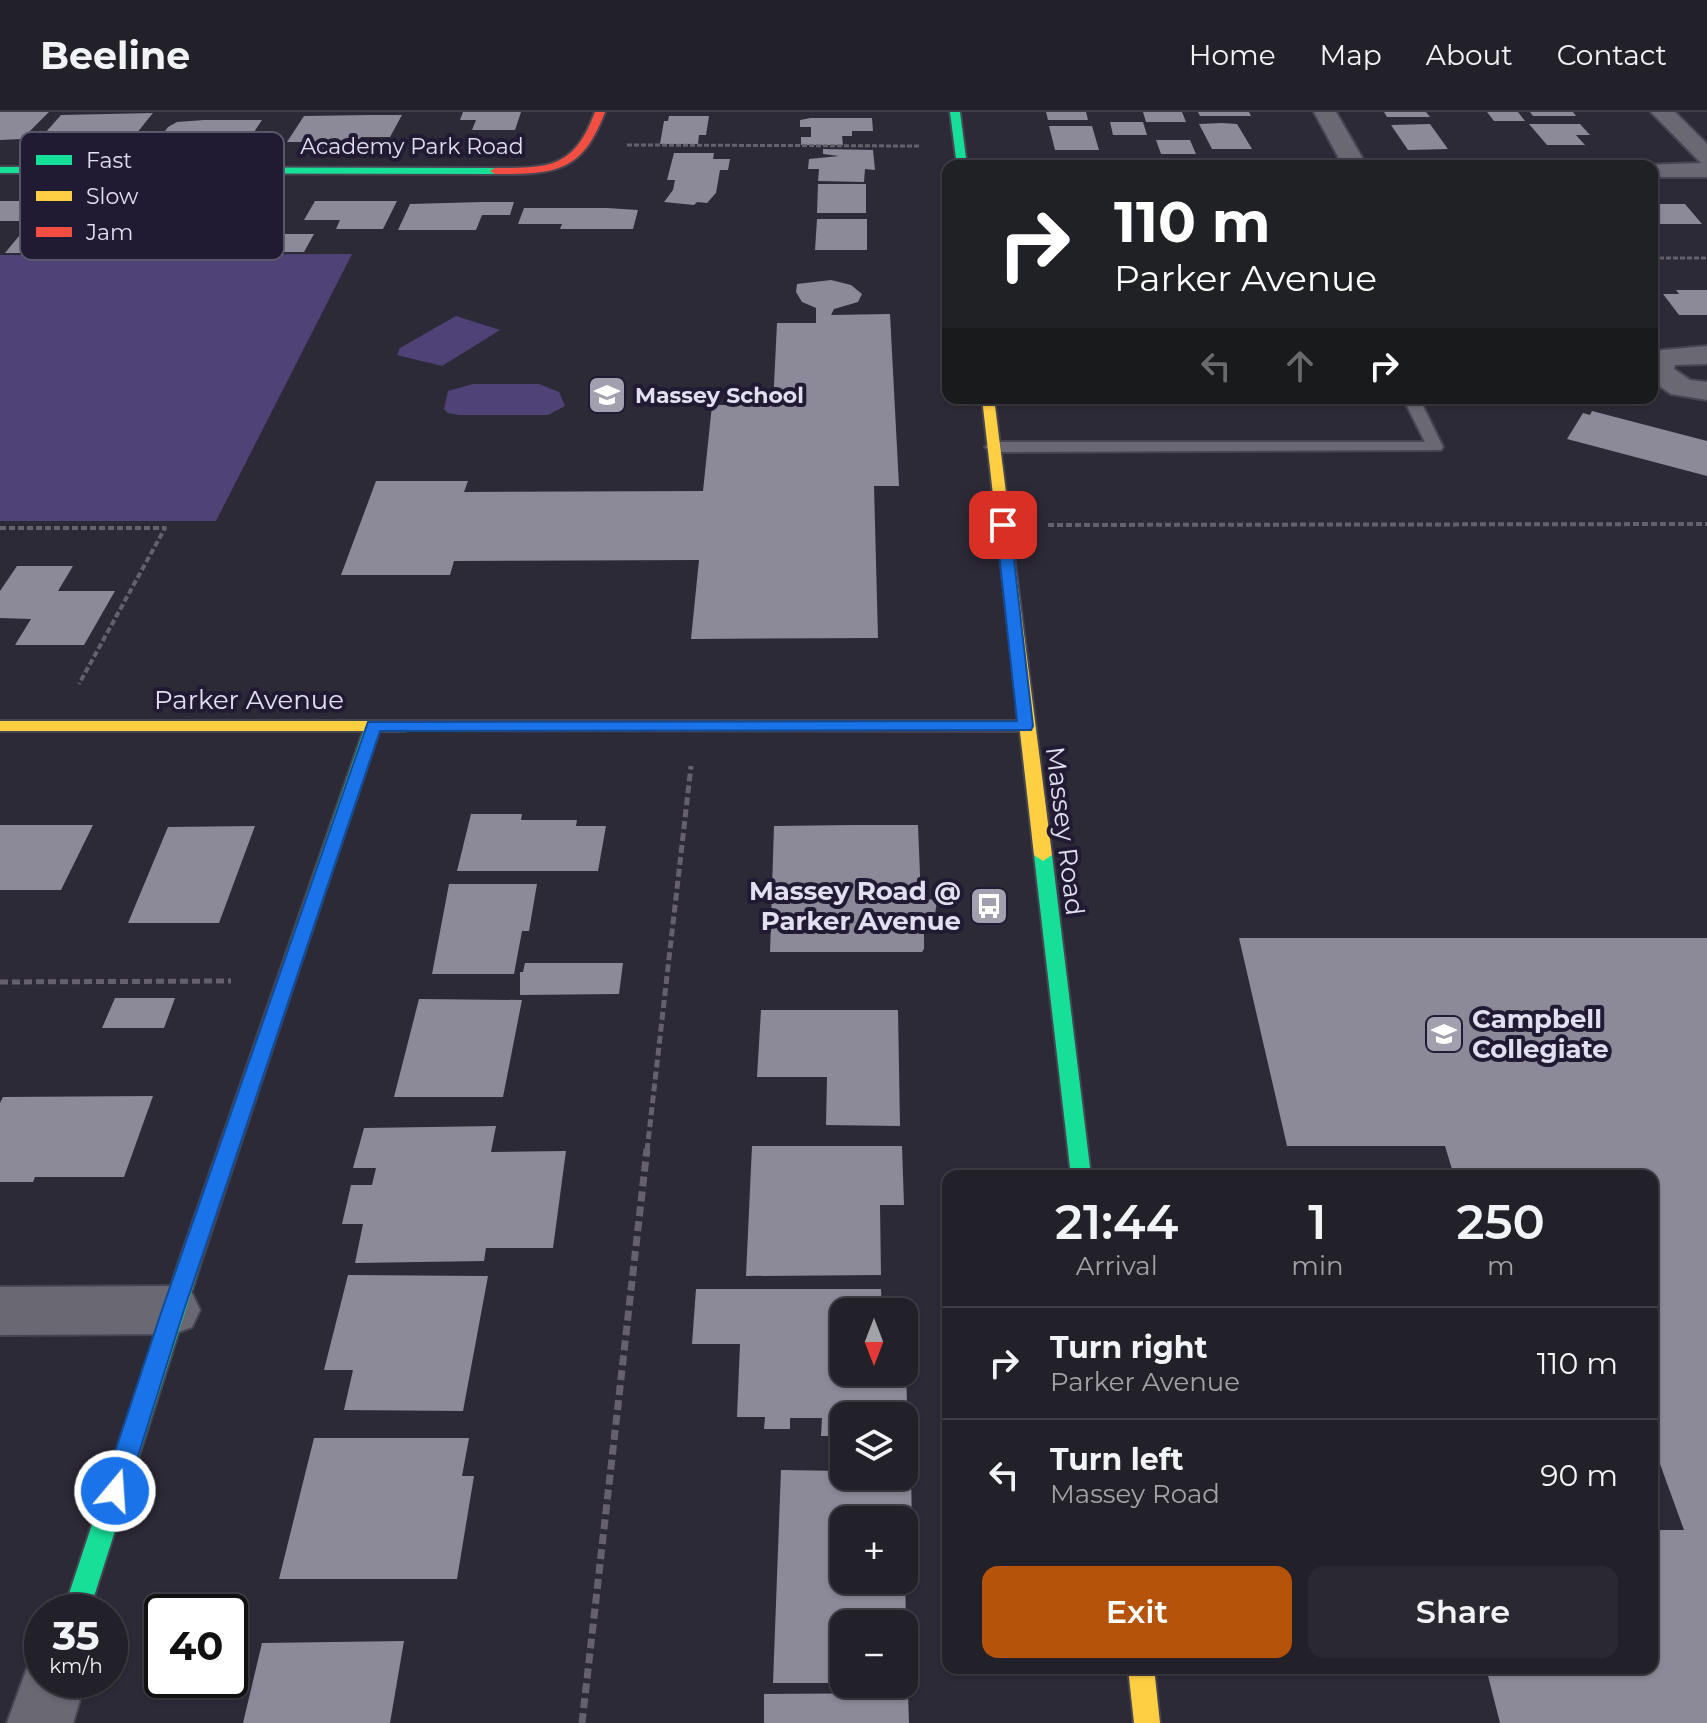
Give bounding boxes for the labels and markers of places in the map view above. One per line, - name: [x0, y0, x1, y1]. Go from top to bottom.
- school or university icon: Massey School: [586, 374, 628, 416]
- place label: Massey School: [635, 382, 804, 409]
- pin: [969, 491, 1037, 559]
- place label: Massey Road @ Parker Avenue: [749, 875, 961, 937]
- bus stop icon: Massey Road @ Parker Avenue: [968, 885, 1010, 927]
- place label: Campbell Collegiate: [1472, 1003, 1609, 1065]
- school or university icon: Campbell Collegiate: [1423, 1013, 1465, 1055]

